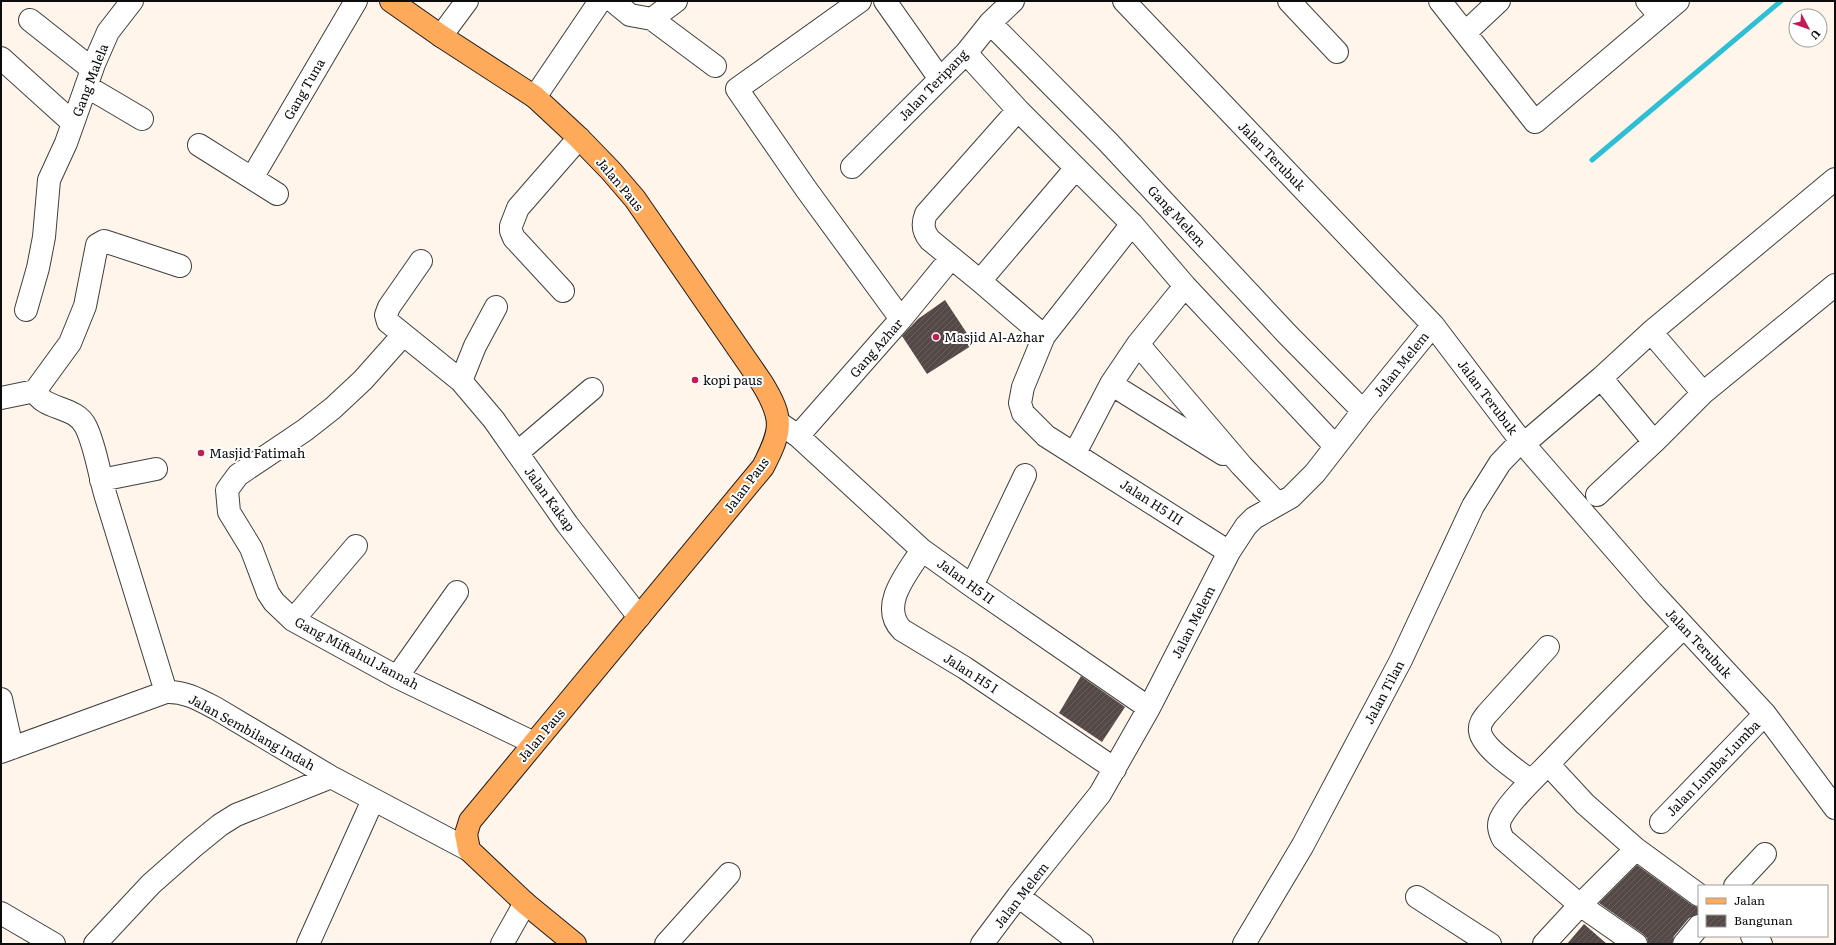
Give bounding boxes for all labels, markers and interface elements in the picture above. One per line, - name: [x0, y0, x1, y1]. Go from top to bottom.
- north arrow: [1788, 8, 1828, 48]
- text: U: [1807, 27, 1825, 44]
- street label: Gang Malela: [67, 40, 112, 119]
- street label: Jalan Teripang: [894, 44, 972, 125]
- street label: Gang Tuna: [278, 54, 329, 123]
- street label: Jalan Terubuk: [1234, 117, 1311, 195]
- street label: Jalan Paus: [592, 153, 649, 215]
- street label: Gang Melem: [1144, 181, 1211, 251]
- street label: Gang Azhar: [845, 313, 907, 381]
- place label: Masjid Al-Azhar: [944, 327, 1045, 346]
- street label: Jalan Melem: [1368, 327, 1433, 400]
- marker: Masjid Al-Azhar: [931, 332, 941, 342]
- street label: Jalan Terubuk: [1454, 355, 1524, 439]
- place label: kopi paus: [703, 370, 762, 389]
- marker: kopi paus: [690, 375, 700, 385]
- place label: Masjid Fatimah: [209, 443, 306, 462]
- marker: Masjid Fatimah: [196, 448, 206, 458]
- street label: Jalan Paus: [719, 453, 773, 516]
- street label: Jalan Kakap: [520, 463, 580, 535]
- street label: Jalan H5 III: [1117, 474, 1188, 529]
- street label: Jalan H5 II: [934, 553, 999, 608]
- street label: Jalan Melem: [1166, 582, 1219, 661]
- street label: Jalan Terubuk: [1662, 603, 1738, 683]
- street label: Gang Miftahul Jannah: [292, 612, 423, 694]
- street label: Jalan H5 I: [940, 648, 1002, 697]
- street label: Jalan Tilan: [1359, 656, 1409, 727]
- street label: Jalan Sembilang Indah: [185, 689, 319, 775]
- street label: Jalan Paus: [513, 704, 569, 766]
- street label: Jalan Lumba-Lumba: [1662, 715, 1764, 820]
- street label: Jalan Melem: [989, 857, 1053, 932]
- legend: [1698, 885, 1828, 937]
- text: Jalan: [1734, 891, 1765, 909]
- text: Bangunan: [1734, 911, 1793, 929]

